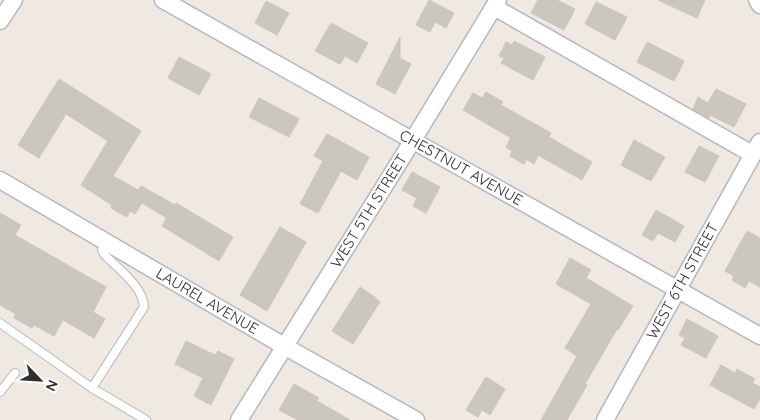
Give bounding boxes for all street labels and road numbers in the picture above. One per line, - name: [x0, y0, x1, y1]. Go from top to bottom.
- street label: CHESTNUT AVENUE: [396, 125, 526, 210]
- street label: WEST 5TH STREET: [326, 150, 411, 271]
- street label: WEST 6TH STREET: [642, 219, 722, 342]
- street label: LAUREL AVENUE: [153, 263, 262, 338]

